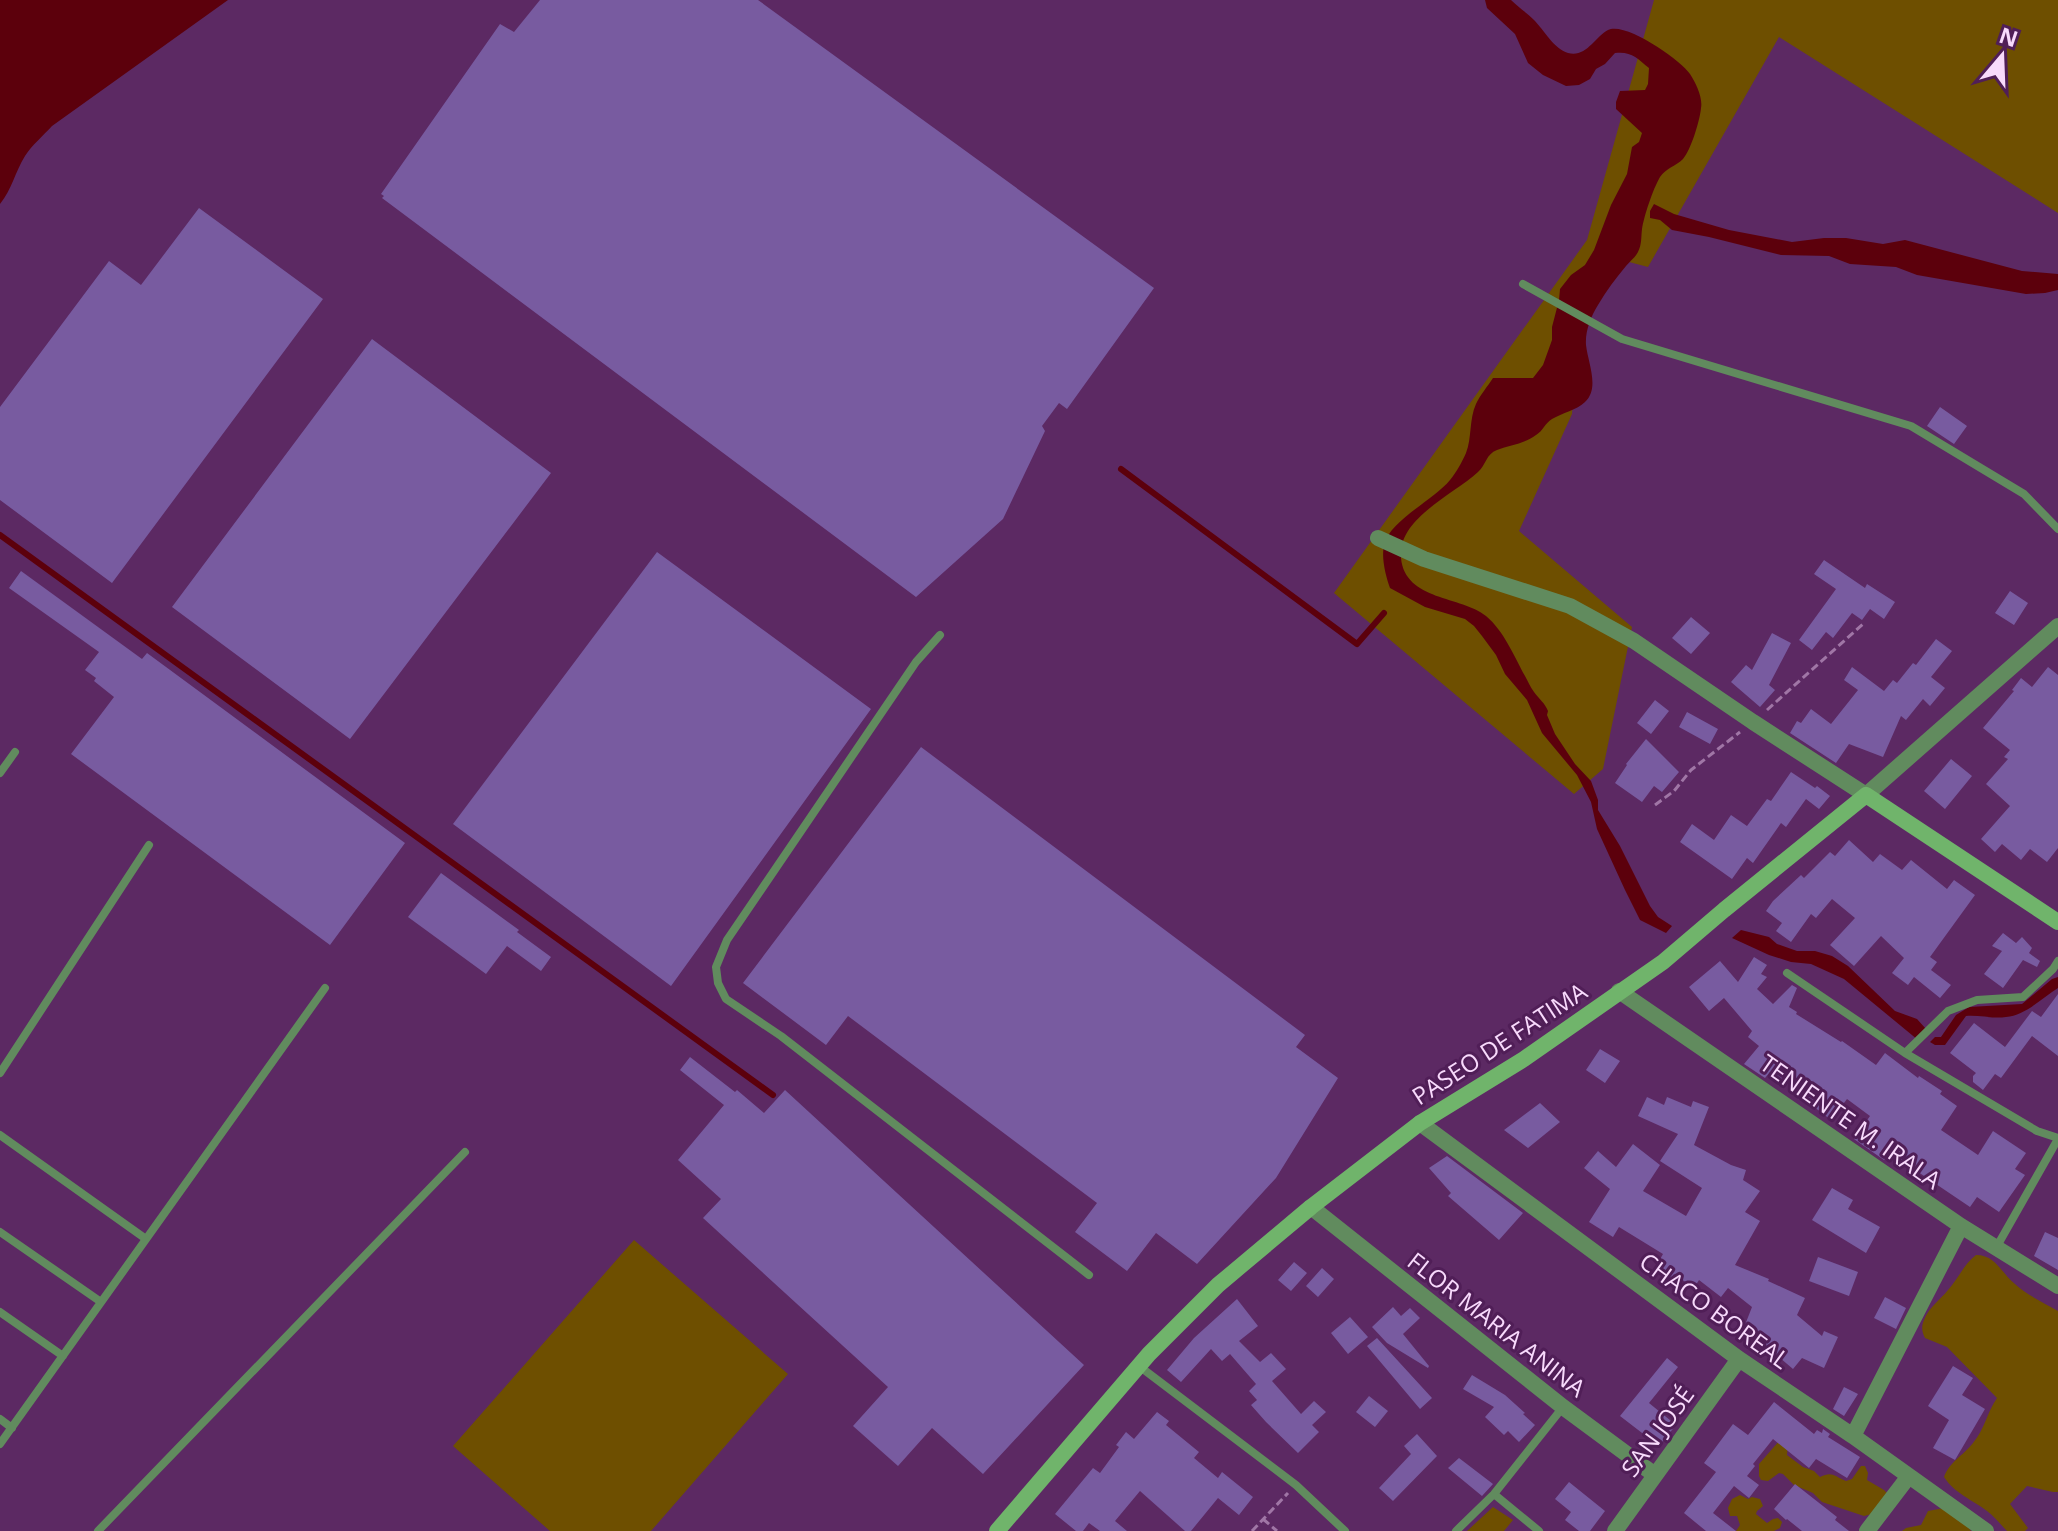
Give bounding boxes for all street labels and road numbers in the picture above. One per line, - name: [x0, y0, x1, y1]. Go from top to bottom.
- street label: PASEO DE FATIMA: [1405, 974, 1593, 1112]
- street label: TENIENTE M. IRALA: [1754, 1046, 1949, 1196]
- street label: FLOR MARIA ANINA: [1401, 1244, 1594, 1404]
- street label: CHACO BOREAL: [1633, 1244, 1797, 1376]
- street label: SAN JOSÉ: [1613, 1379, 1701, 1483]

